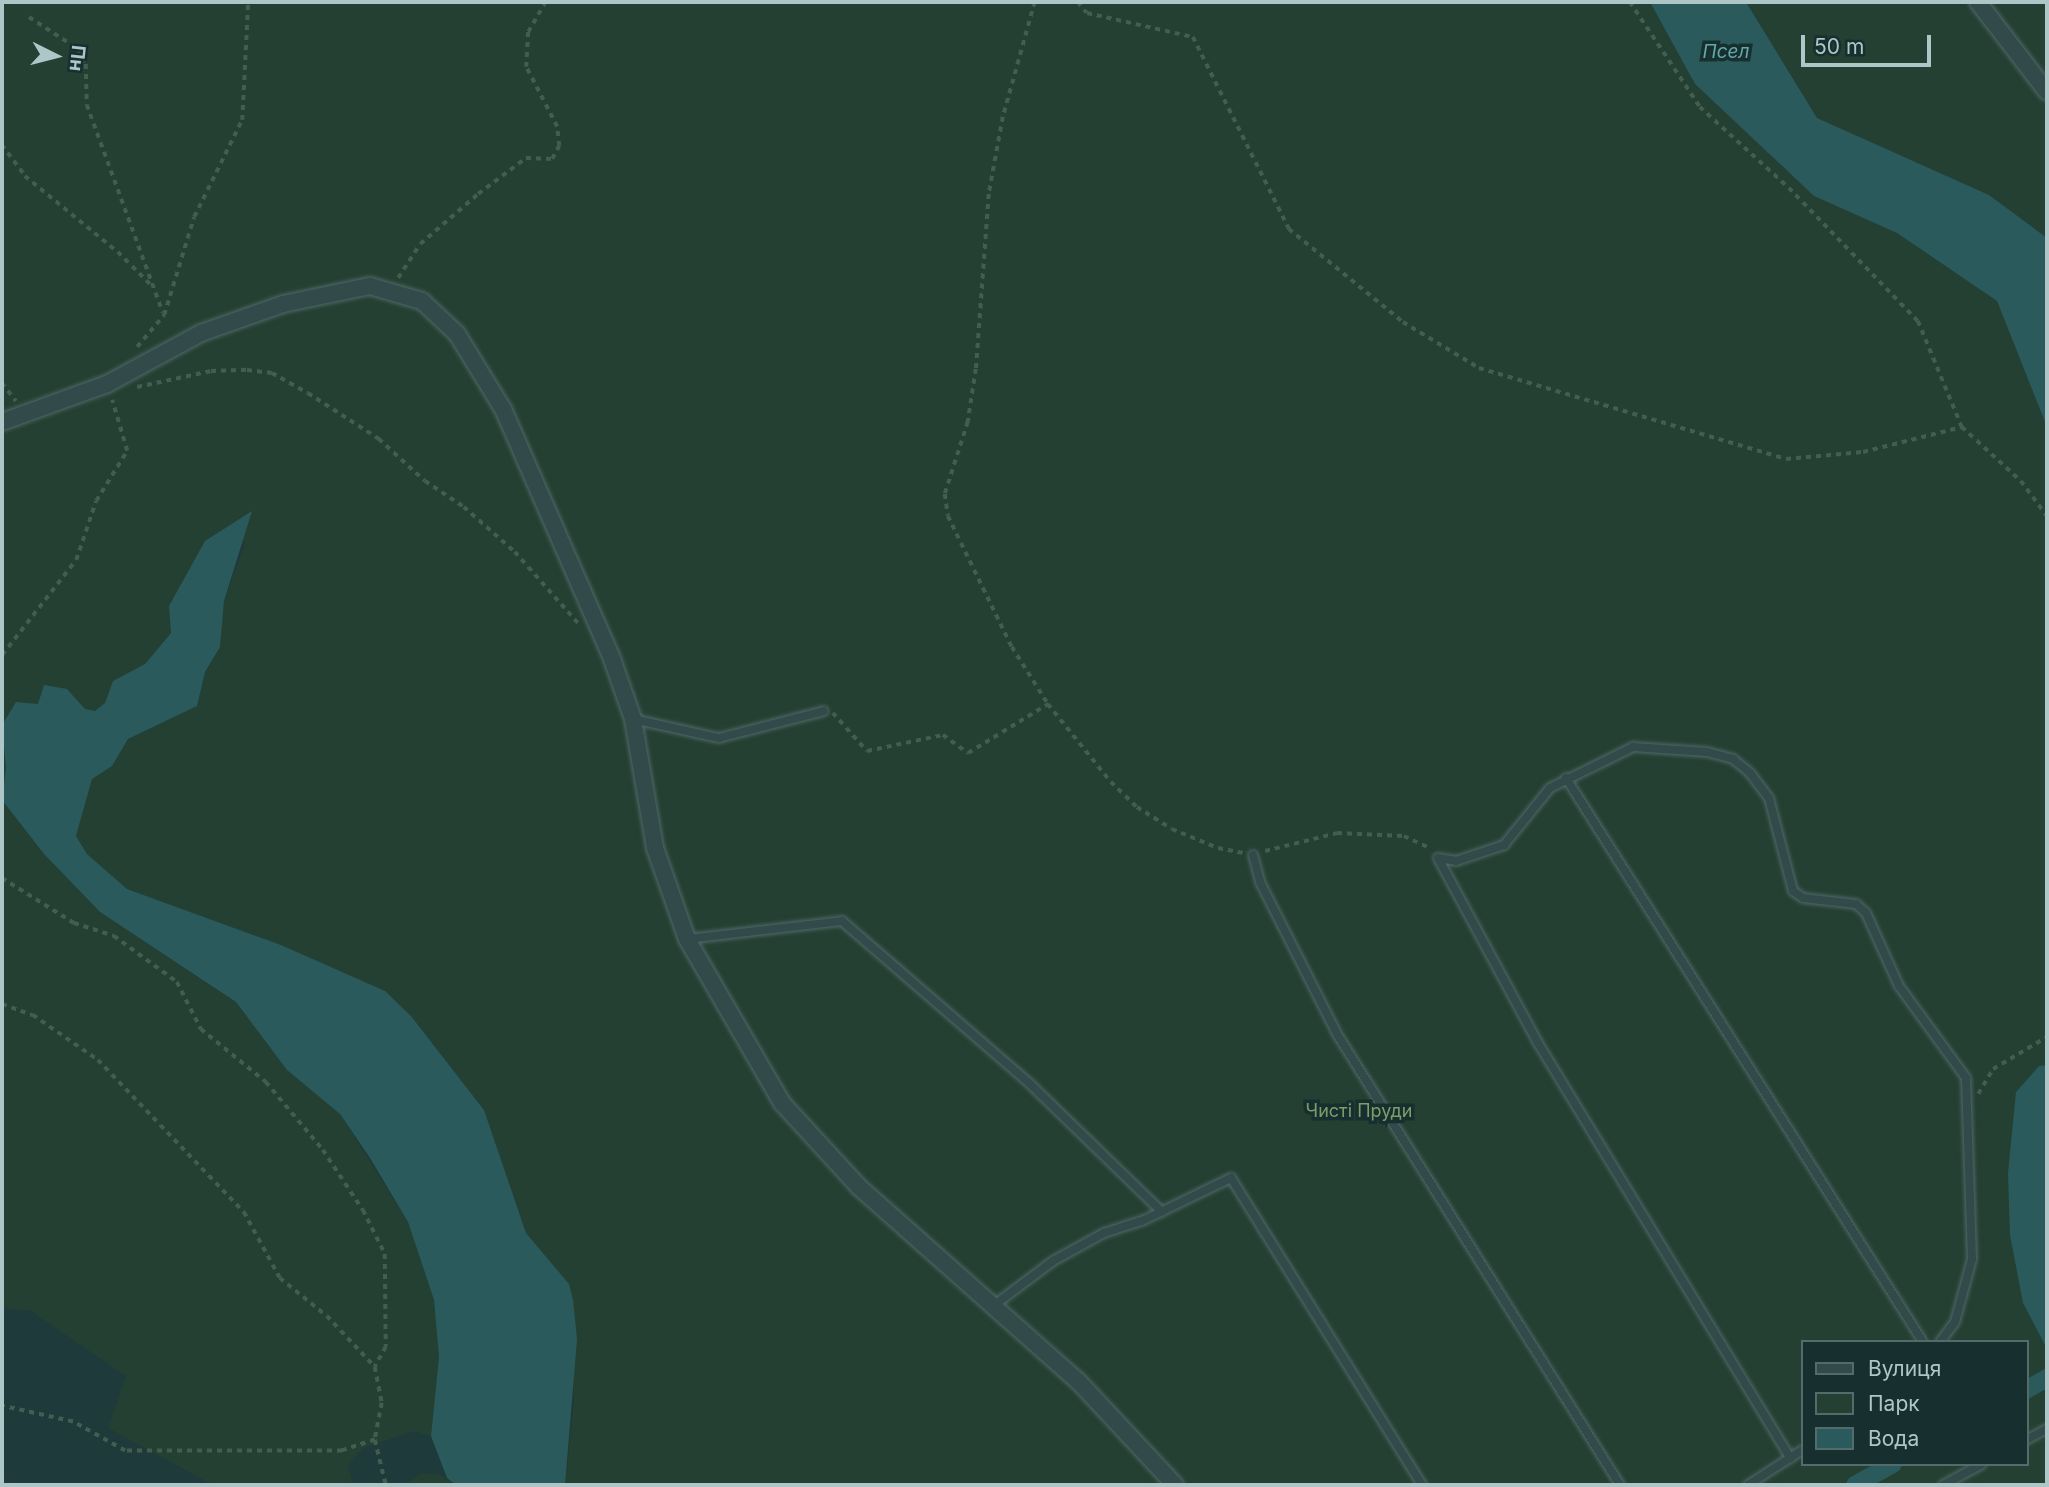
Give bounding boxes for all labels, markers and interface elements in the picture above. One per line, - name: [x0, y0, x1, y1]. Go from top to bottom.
- north arrow: [21, 21, 91, 91]
- scale bar: [1804, 21, 1934, 65]
- text: 50 m: [1814, 34, 1864, 59]
- water label: Псел: [1703, 41, 1749, 63]
- text: Пн: [65, 44, 90, 72]
- park label: Чисті Пруди: [1306, 1100, 1412, 1122]
- legend: [1800, 1340, 2028, 1466]
- text: Вулиця: [1868, 1356, 1941, 1381]
- text: Парк: [1868, 1391, 1920, 1416]
- text: Вода: [1868, 1426, 1919, 1451]

